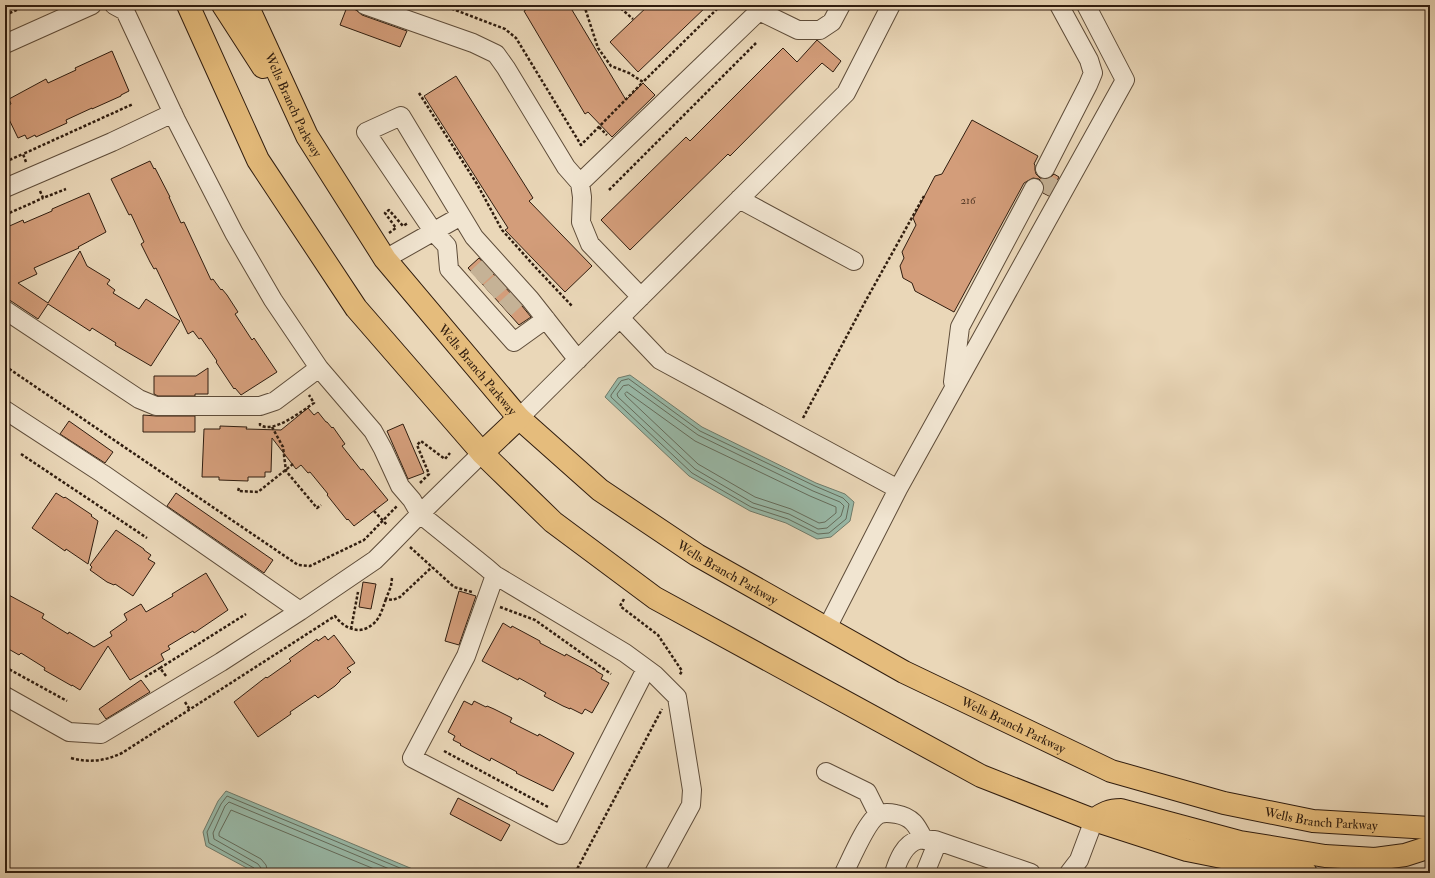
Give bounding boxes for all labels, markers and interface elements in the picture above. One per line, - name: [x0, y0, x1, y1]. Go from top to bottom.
- street label: Wells Branch Parkway: [260, 49, 325, 161]
- house number: 216: [961, 194, 977, 207]
- street label: Wells Branch Parkway: [434, 320, 520, 420]
- street label: Wells Branch Parkway: [673, 536, 781, 609]
- street label: Wells Branch Parkway: [957, 693, 1068, 758]
- street label: Wells Branch Parkway: [1262, 804, 1378, 835]

